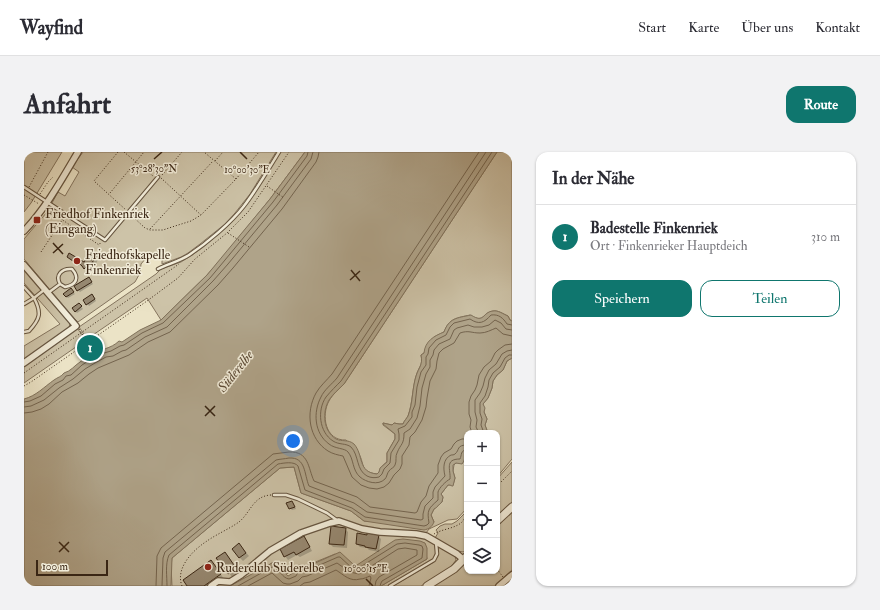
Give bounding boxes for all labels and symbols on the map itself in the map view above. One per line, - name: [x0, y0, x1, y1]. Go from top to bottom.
- text: 53°28'30"N: [131, 163, 177, 175]
- text: 10°00'30"E: [224, 164, 270, 176]
- place label: Friedhof Finkenriek (Eingang): [45, 206, 150, 237]
- marker: Friedhof Finkenriek (Eingang): [32, 215, 42, 225]
- place label: Friedhofskapelle Finkenriek: [85, 247, 171, 278]
- marker: Friedhofskapelle Finkenriek: [72, 256, 82, 266]
- pin: 1: [77, 333, 103, 363]
- water label: Süderelbe: [213, 347, 257, 396]
- your location: [283, 431, 303, 451]
- scale bar: [36, 558, 108, 577]
- place label: Ruderclub Süderelbe: [216, 560, 324, 576]
- marker: Ruderclub Süderelbe: [203, 562, 213, 572]
- text: 10°00'15"E: [344, 563, 388, 575]

